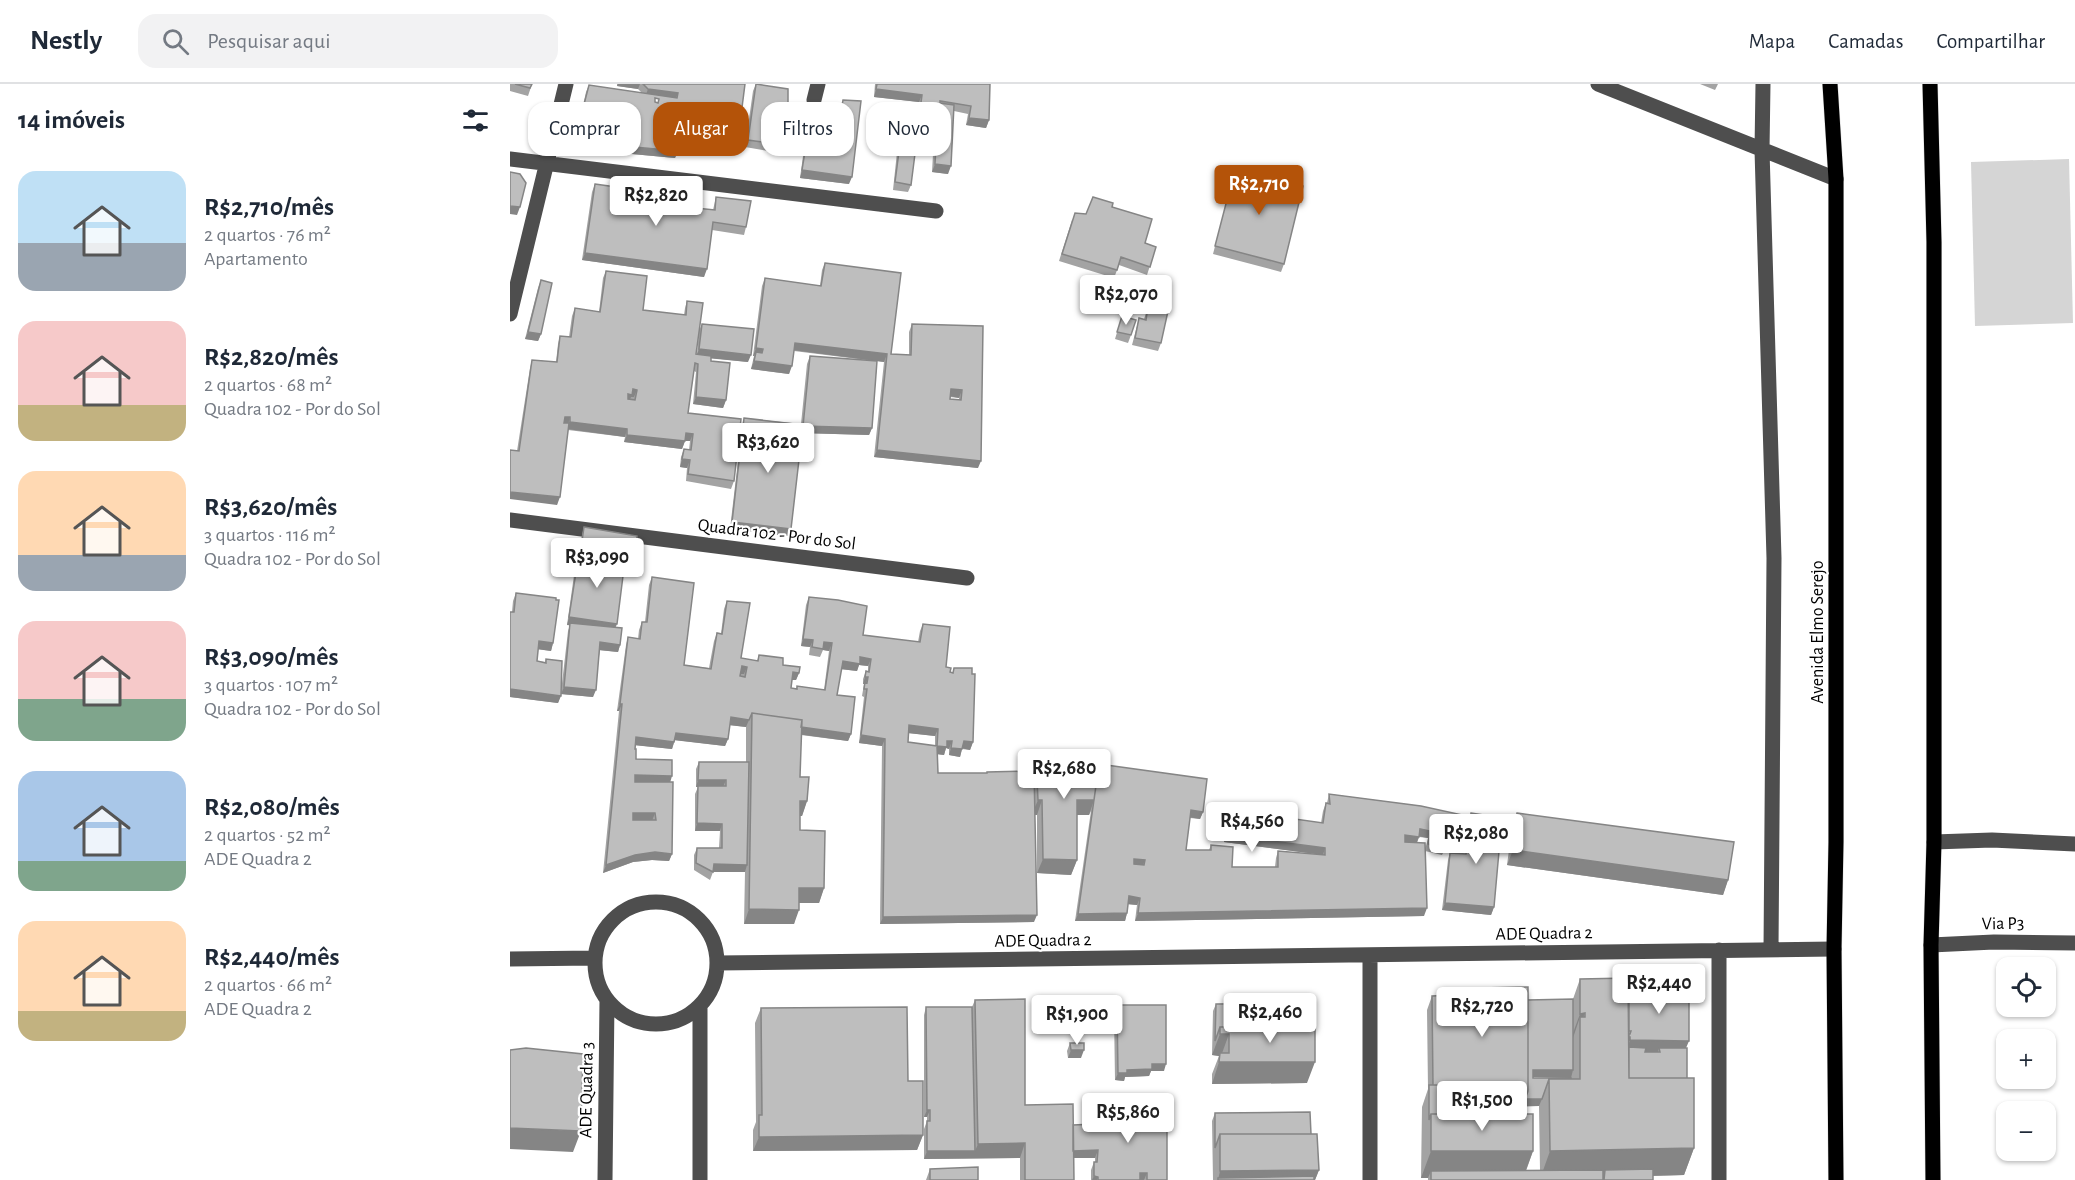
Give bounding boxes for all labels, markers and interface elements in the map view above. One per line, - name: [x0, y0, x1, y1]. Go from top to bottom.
- search box: [138, 14, 558, 68]
- icon: search: [159, 25, 192, 58]
- text: Nestly: [30, 27, 102, 55]
- text: Pesquisar aqui: [207, 30, 331, 52]
- text: Mapa: [1749, 31, 1795, 52]
- text: Camadas: [1828, 31, 1903, 52]
- text: Compartilhar: [1936, 31, 2045, 52]
- chip: Comprar: [528, 102, 641, 156]
- chip: Alugar: [653, 102, 749, 156]
- chip: Filtros: [761, 102, 854, 156]
- chip: Novo: [866, 102, 951, 156]
- icon: filters: [459, 104, 492, 137]
- text: 14 imóveis: [18, 107, 125, 133]
- pin: R$2,710: [1204, 165, 1314, 216]
- text: R$2,710: [1228, 174, 1290, 194]
- pin: R$2,820: [601, 176, 711, 227]
- text: R$2,820: [624, 185, 688, 205]
- text: R$2,710/mês: [204, 194, 334, 220]
- icon: home: [66, 195, 138, 267]
- text: 2 quartos · 76 m²: [204, 225, 331, 245]
- text: Apartamento: [204, 249, 308, 269]
- pin: R$2,070: [1071, 275, 1181, 326]
- text: R$2,070: [1094, 284, 1158, 304]
- text: R$2,820/mês: [204, 344, 338, 370]
- icon: home: [66, 345, 138, 417]
- text: 2 quartos · 68 m²: [204, 375, 332, 395]
- text: Quadra 102 - Por do Sol: [204, 399, 381, 419]
- pin: R$3,620: [713, 423, 823, 474]
- text: R$3,620: [736, 432, 800, 452]
- text: R$3,620/mês: [204, 494, 337, 520]
- icon: home: [66, 495, 138, 567]
- street label: Quadra 102 - Por do Sol: [697, 516, 857, 554]
- text: 3 quartos · 116 m²: [204, 525, 335, 545]
- pin: R$3,090: [542, 538, 652, 589]
- text: R$3,090: [565, 547, 629, 567]
- text: Quadra 102 - Por do Sol: [204, 549, 381, 569]
- street label: Avenida Elmo Serejo: [1809, 560, 1827, 704]
- text: R$3,090/mês: [204, 644, 338, 670]
- icon: home: [66, 645, 138, 717]
- text: 3 quartos · 107 m²: [204, 675, 338, 695]
- text: Quadra 102 - Por do Sol: [204, 699, 381, 719]
- pin: R$2,680: [1009, 749, 1119, 800]
- text: R$2,680: [1032, 758, 1096, 778]
- text: R$2,080/mês: [204, 794, 340, 820]
- icon: home: [66, 795, 138, 867]
- pin: R$4,560: [1197, 802, 1307, 853]
- text: R$4,560: [1220, 811, 1284, 831]
- pin: R$2,080: [1421, 814, 1531, 865]
- text: R$2,080: [1443, 823, 1509, 843]
- text: 2 quartos · 52 m²: [204, 825, 331, 845]
- text: ADE Quadra 2: [204, 849, 312, 869]
- street label: Via P3: [1982, 915, 2024, 933]
- street label: ADE Quadra 2: [1495, 924, 1593, 944]
- street label: ADE Quadra 2: [994, 931, 1092, 951]
- text: R$2,440/mês: [204, 944, 340, 970]
- icon: home: [66, 945, 138, 1017]
- map controls: [1996, 957, 2056, 1161]
- button: locate: [1996, 957, 2056, 1017]
- pin: R$2,440: [1604, 964, 1714, 1015]
- text: R$2,440: [1626, 973, 1692, 993]
- text: 2 quartos · 66 m²: [204, 975, 332, 995]
- pin: R$2,720: [1427, 987, 1537, 1038]
- pin: R$2,460: [1215, 993, 1325, 1044]
- pin: R$1,900: [1022, 995, 1132, 1046]
- text: R$2,720: [1450, 996, 1514, 1016]
- text: ADE Quadra 2: [204, 999, 312, 1019]
- text: R$2,460: [1238, 1002, 1302, 1022]
- text: R$1,900: [1045, 1004, 1109, 1024]
- button: +: [1996, 1029, 2056, 1089]
- street label: ADE Quadra 3: [577, 1042, 597, 1138]
- pin: R$1,500: [1427, 1081, 1537, 1132]
- text: R$1,500: [1451, 1090, 1513, 1110]
- pin: R$5,860: [1073, 1093, 1183, 1144]
- button: −: [1996, 1101, 2056, 1161]
- text: R$5,860: [1096, 1102, 1160, 1122]

